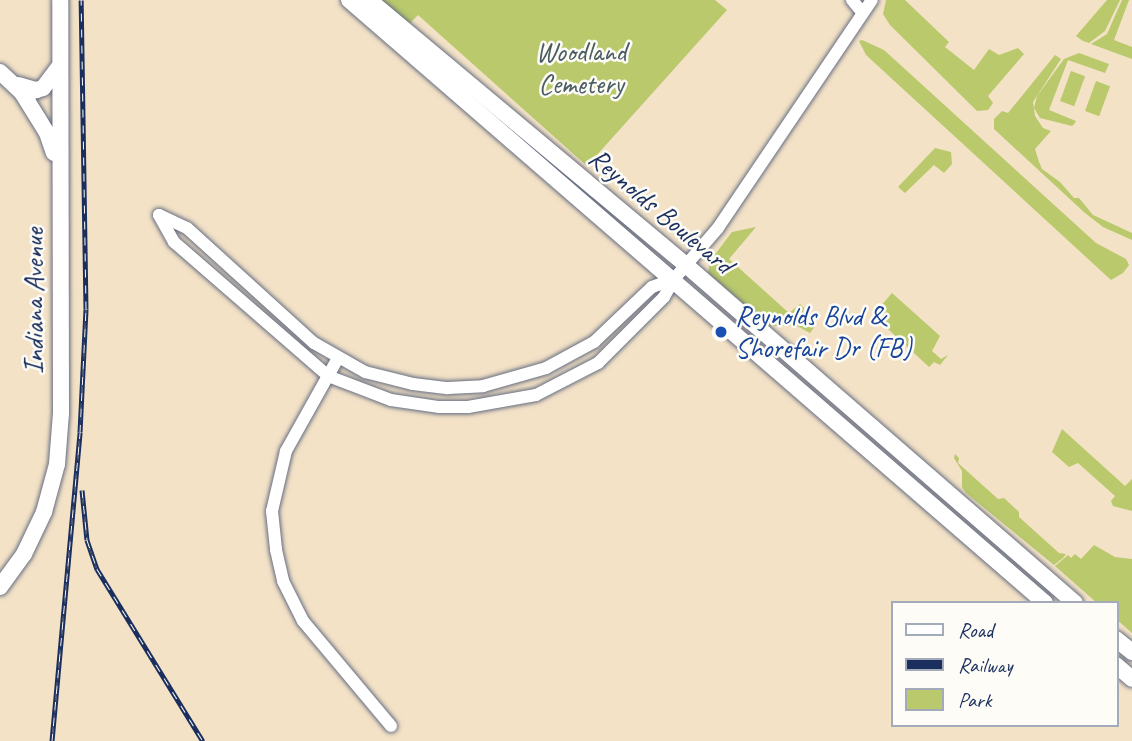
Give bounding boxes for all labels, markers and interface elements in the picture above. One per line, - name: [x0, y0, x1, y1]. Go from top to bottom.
- park label: Woodland Cemetery: [536, 35, 626, 101]
- street label: Reynolds Boulevard: [582, 141, 740, 281]
- street label: Indiana Avenue: [17, 228, 51, 374]
- place label: Reynolds Blvd & Shorefair Dr (FB): [735, 299, 912, 365]
- marker: Reynolds Blvd & Shorefair Dr (FB): [713, 324, 729, 340]
- legend: [890, 601, 1118, 727]
- text: Road: [958, 617, 993, 643]
- text: Railway: [958, 652, 1012, 678]
- text: Park: [958, 687, 991, 713]

